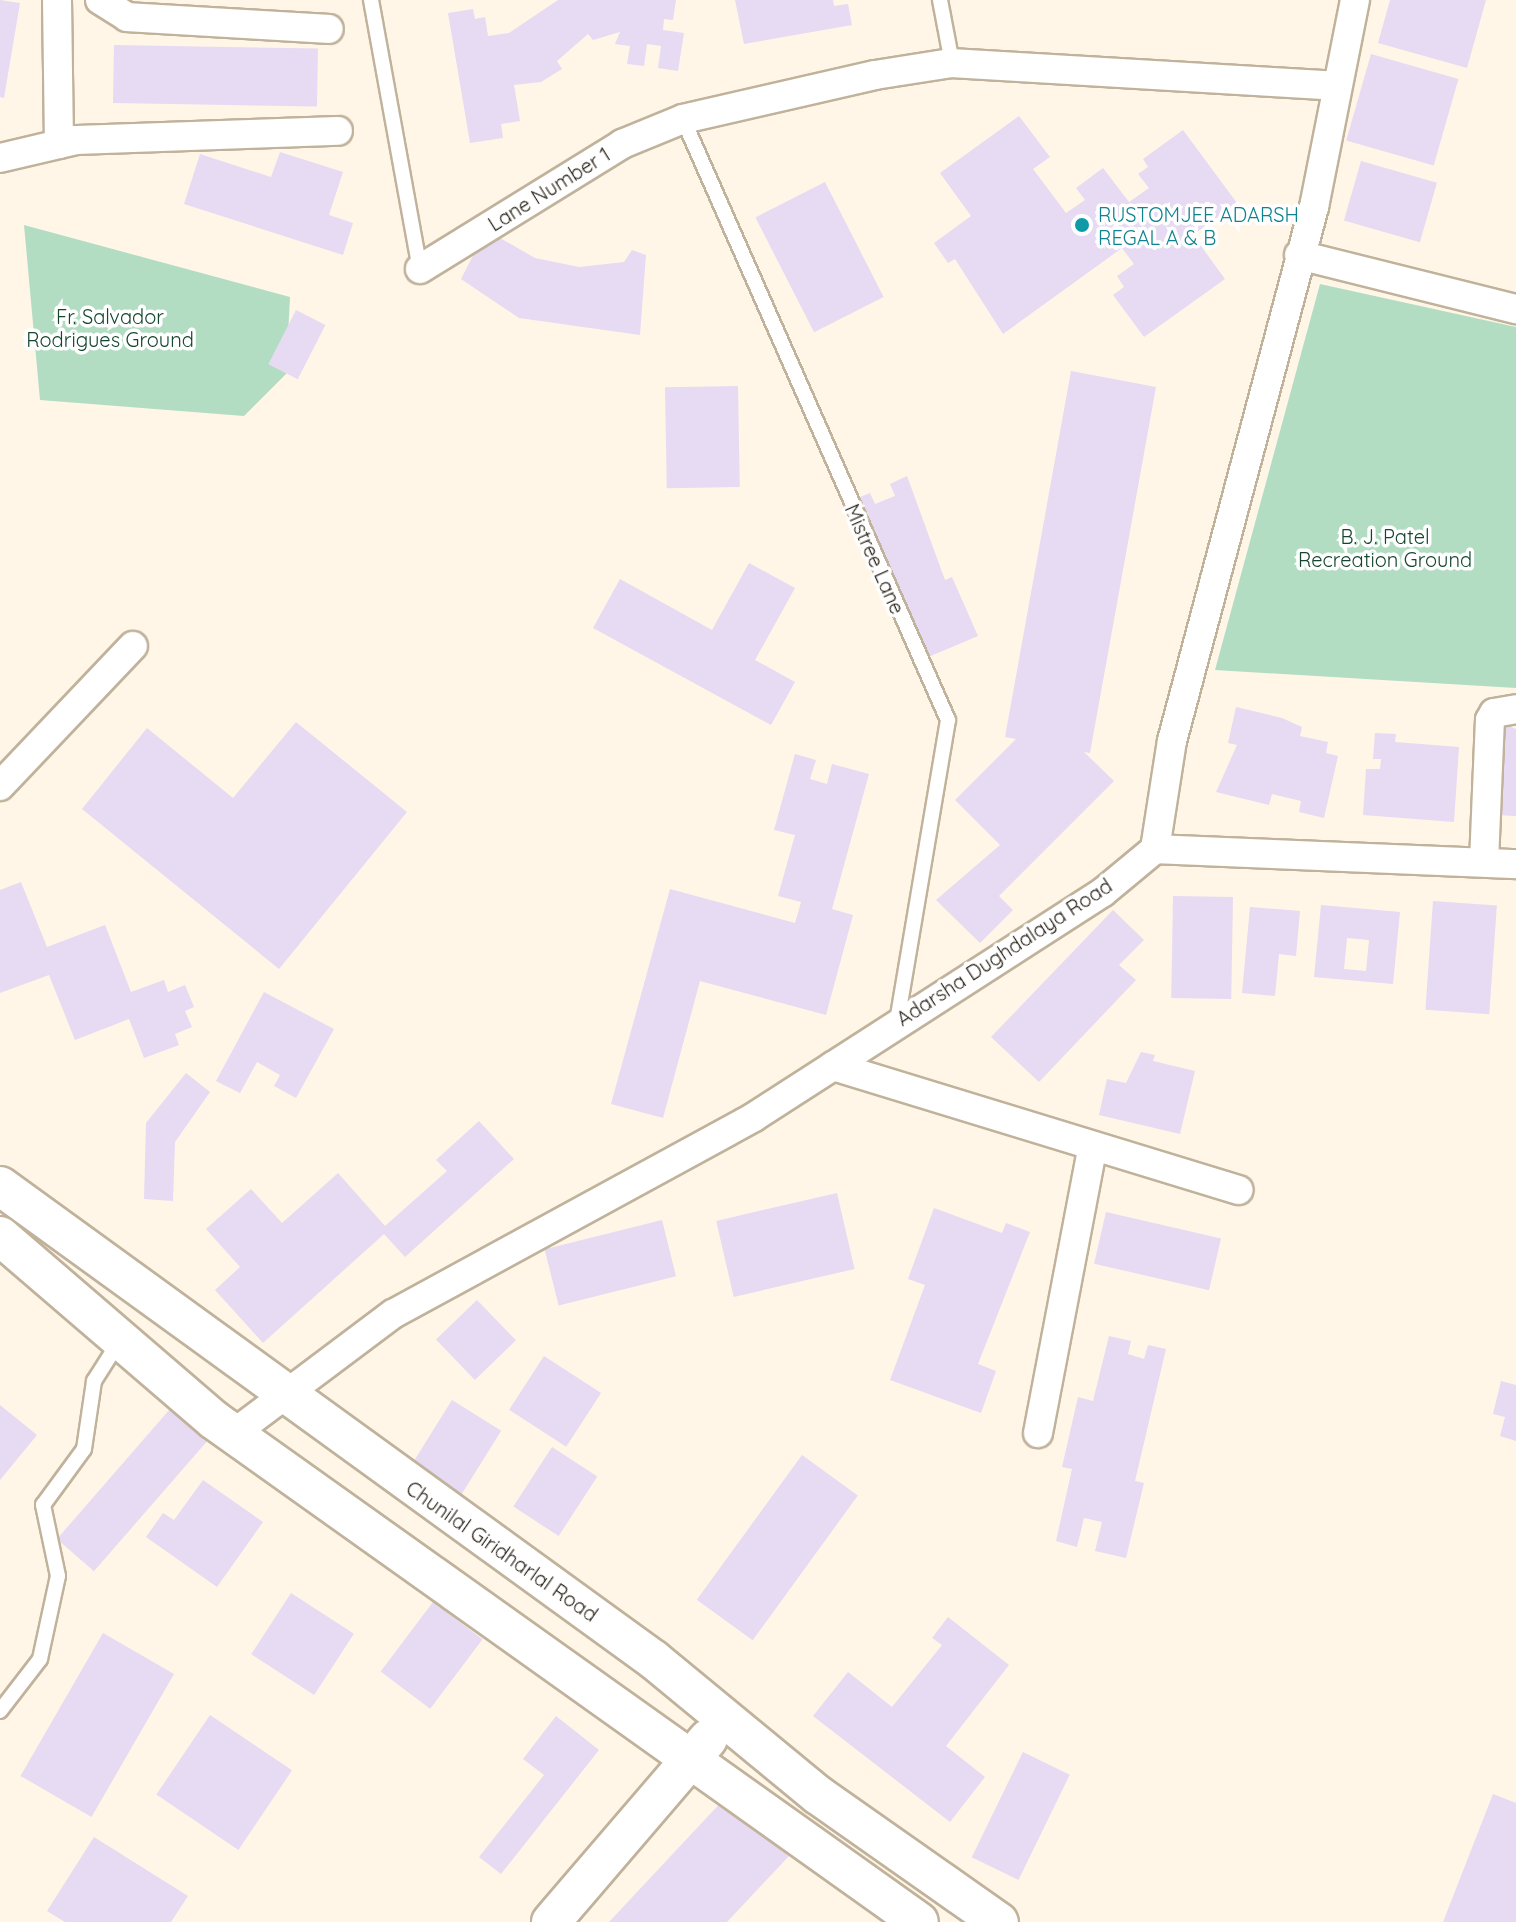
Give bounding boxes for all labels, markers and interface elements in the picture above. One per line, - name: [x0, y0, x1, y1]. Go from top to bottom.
- street label: Lane Number 1: [484, 142, 614, 236]
- place label: RUSTOMJEE ADARSH REGAL A & B: [1098, 202, 1299, 249]
- marker: RUSTOMJEE ADARSH REGAL A & B: [1073, 216, 1091, 234]
- park label: Fr. Salvador Rodrigues Ground: [26, 304, 194, 351]
- street label: Mistree Lane: [840, 500, 910, 618]
- park label: B. J. Patel Recreation Ground: [1298, 525, 1472, 572]
- street label: Adarsha Dughdalaya Road: [892, 873, 1116, 1031]
- street label: Chunilal Giridharlal Road: [402, 1476, 602, 1626]

